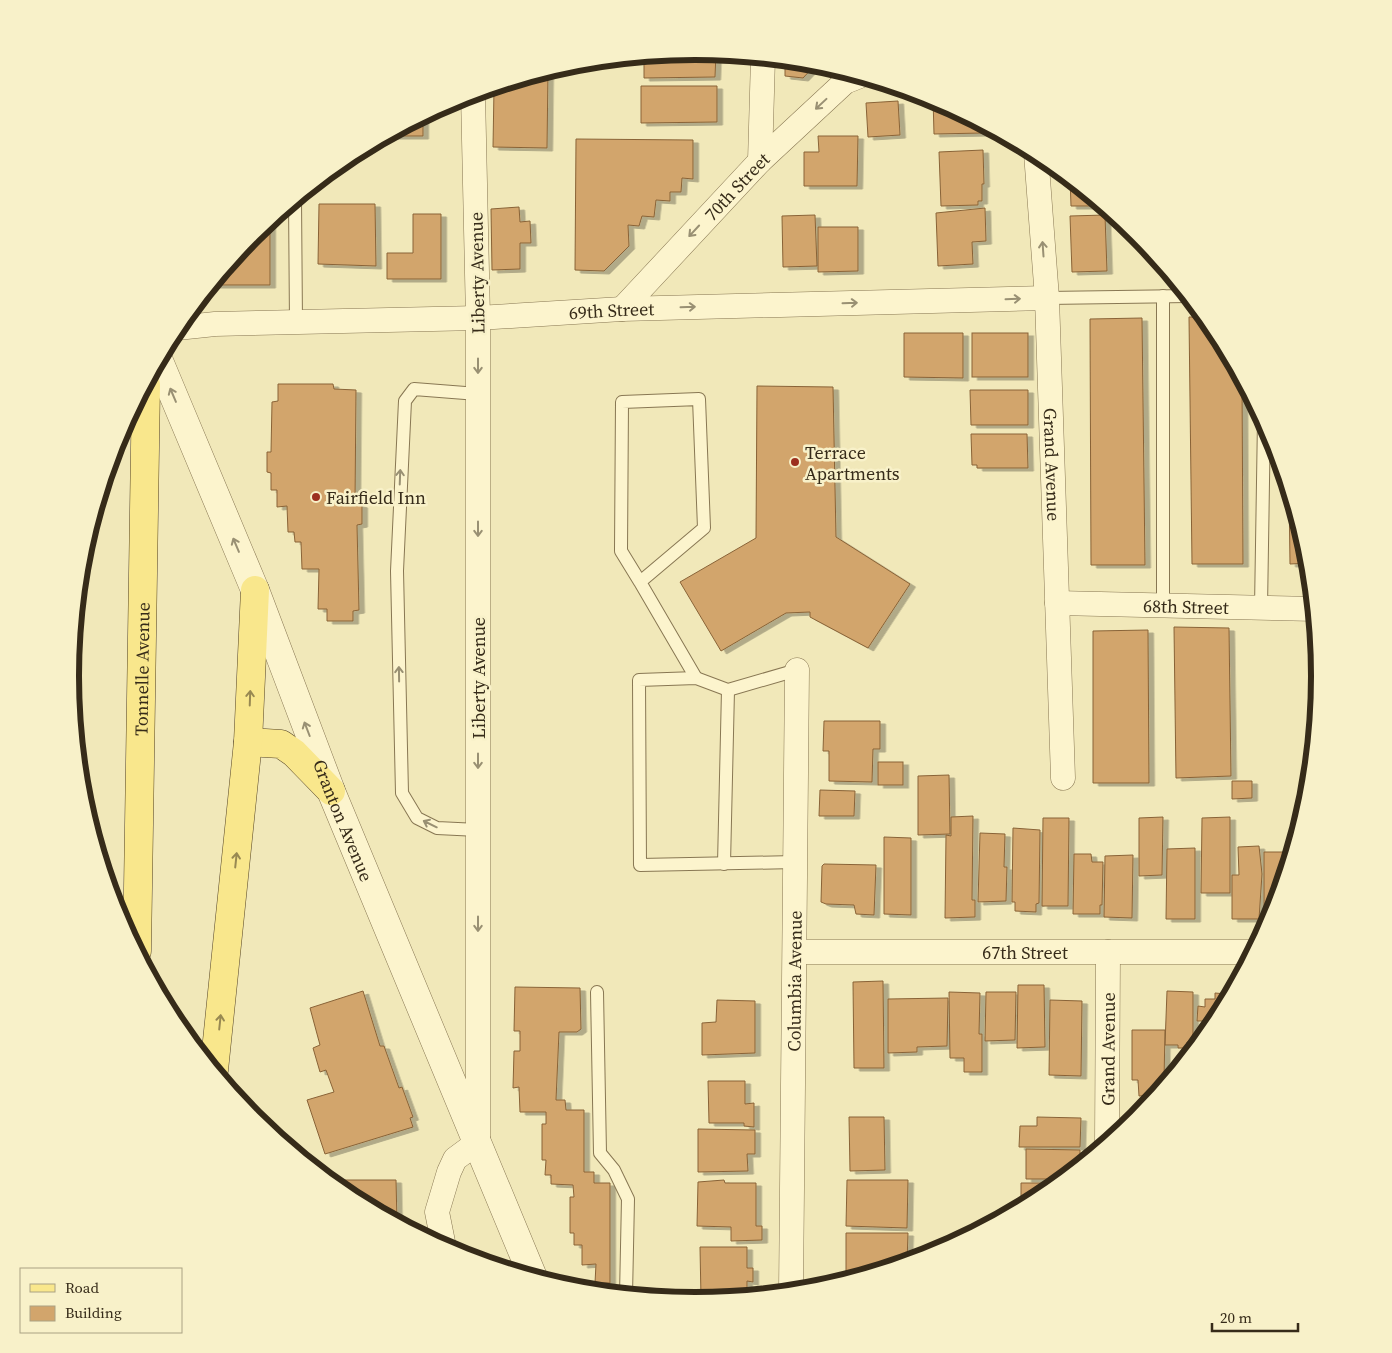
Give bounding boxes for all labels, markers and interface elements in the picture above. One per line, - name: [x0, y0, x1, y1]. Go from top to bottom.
- one-way arrow: [815, 98, 828, 110]
- street label: 70th Street: [698, 146, 775, 226]
- street label: Liberty Avenue: [463, 212, 491, 334]
- one-way arrow: [688, 225, 700, 238]
- one-way arrow: [1039, 241, 1048, 257]
- one-way arrow: [1005, 294, 1021, 303]
- street label: 69th Street: [568, 296, 655, 325]
- one-way arrow: [842, 298, 858, 308]
- one-way arrow: [680, 302, 696, 312]
- one-way arrow: [473, 358, 483, 374]
- one-way arrow: [168, 388, 178, 403]
- street label: Grand Avenue: [1038, 407, 1067, 522]
- place label: Terrace Apartments: [805, 440, 900, 486]
- marker: Terrace Apartments: [789, 456, 801, 468]
- one-way arrow: [396, 469, 405, 485]
- place label: Fairfield Inn: [326, 485, 426, 510]
- marker: Fairfield Inn: [310, 491, 322, 503]
- one-way arrow: [473, 520, 483, 537]
- one-way arrow: [231, 538, 241, 553]
- street label: 68th Street: [1143, 593, 1229, 619]
- street label: Tonnelle Avenue: [128, 602, 155, 736]
- street label: Liberty Avenue: [466, 617, 491, 739]
- one-way arrow: [395, 666, 404, 682]
- one-way arrow: [245, 691, 255, 707]
- one-way arrow: [302, 722, 311, 737]
- one-way arrow: [473, 753, 483, 769]
- street label: Granton Avenue: [308, 756, 380, 885]
- one-way arrow: [423, 819, 438, 828]
- one-way arrow: [231, 853, 241, 869]
- street label: Columbia Avenue: [781, 910, 807, 1052]
- one-way arrow: [473, 916, 483, 932]
- street label: 67th Street: [982, 940, 1068, 965]
- street label: Grand Avenue: [1095, 992, 1120, 1106]
- one-way arrow: [215, 1014, 225, 1030]
- legend: [20, 1268, 182, 1333]
- text: Road: [65, 1277, 99, 1298]
- scale bar: [1212, 1300, 1298, 1332]
- text: Building: [65, 1302, 122, 1323]
- text: 20 m: [1220, 1307, 1252, 1328]

